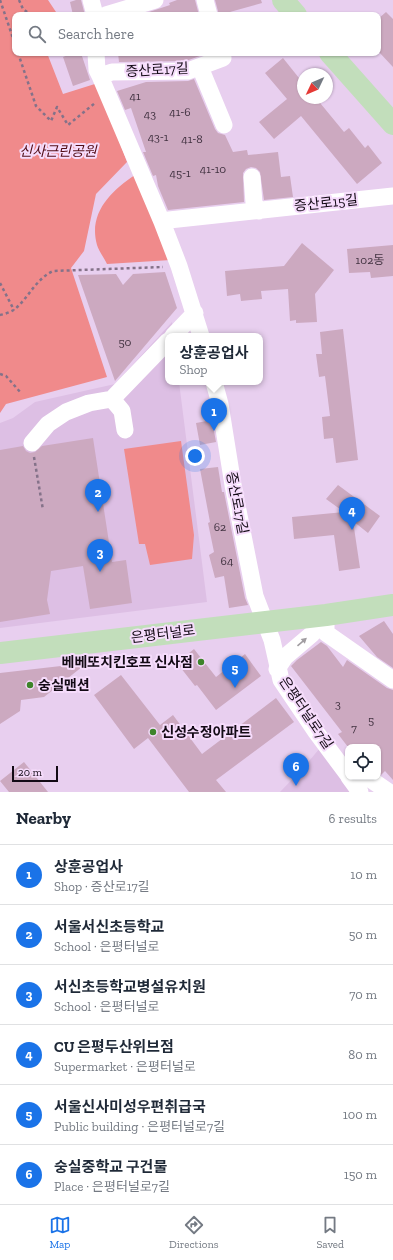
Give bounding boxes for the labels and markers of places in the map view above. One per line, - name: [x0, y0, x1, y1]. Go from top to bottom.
- pin: 1: [201, 398, 227, 431]
- pin: 2: [85, 479, 111, 512]
- pin: 4: [339, 497, 365, 530]
- pin: 3: [87, 539, 113, 572]
- place label: 베베또치킨호프 신사점: [62, 654, 193, 671]
- pin: 5: [222, 655, 248, 688]
- marker: 베베또치킨호프 신사점: [196, 657, 206, 667]
- place label: 숭실맨션: [38, 677, 90, 694]
- marker: 숭실맨션: [25, 680, 35, 690]
- place label: 신성수정아파트: [161, 724, 251, 741]
- marker: 신성수정아파트: [148, 727, 158, 737]
- pin: 6: [283, 753, 309, 786]

